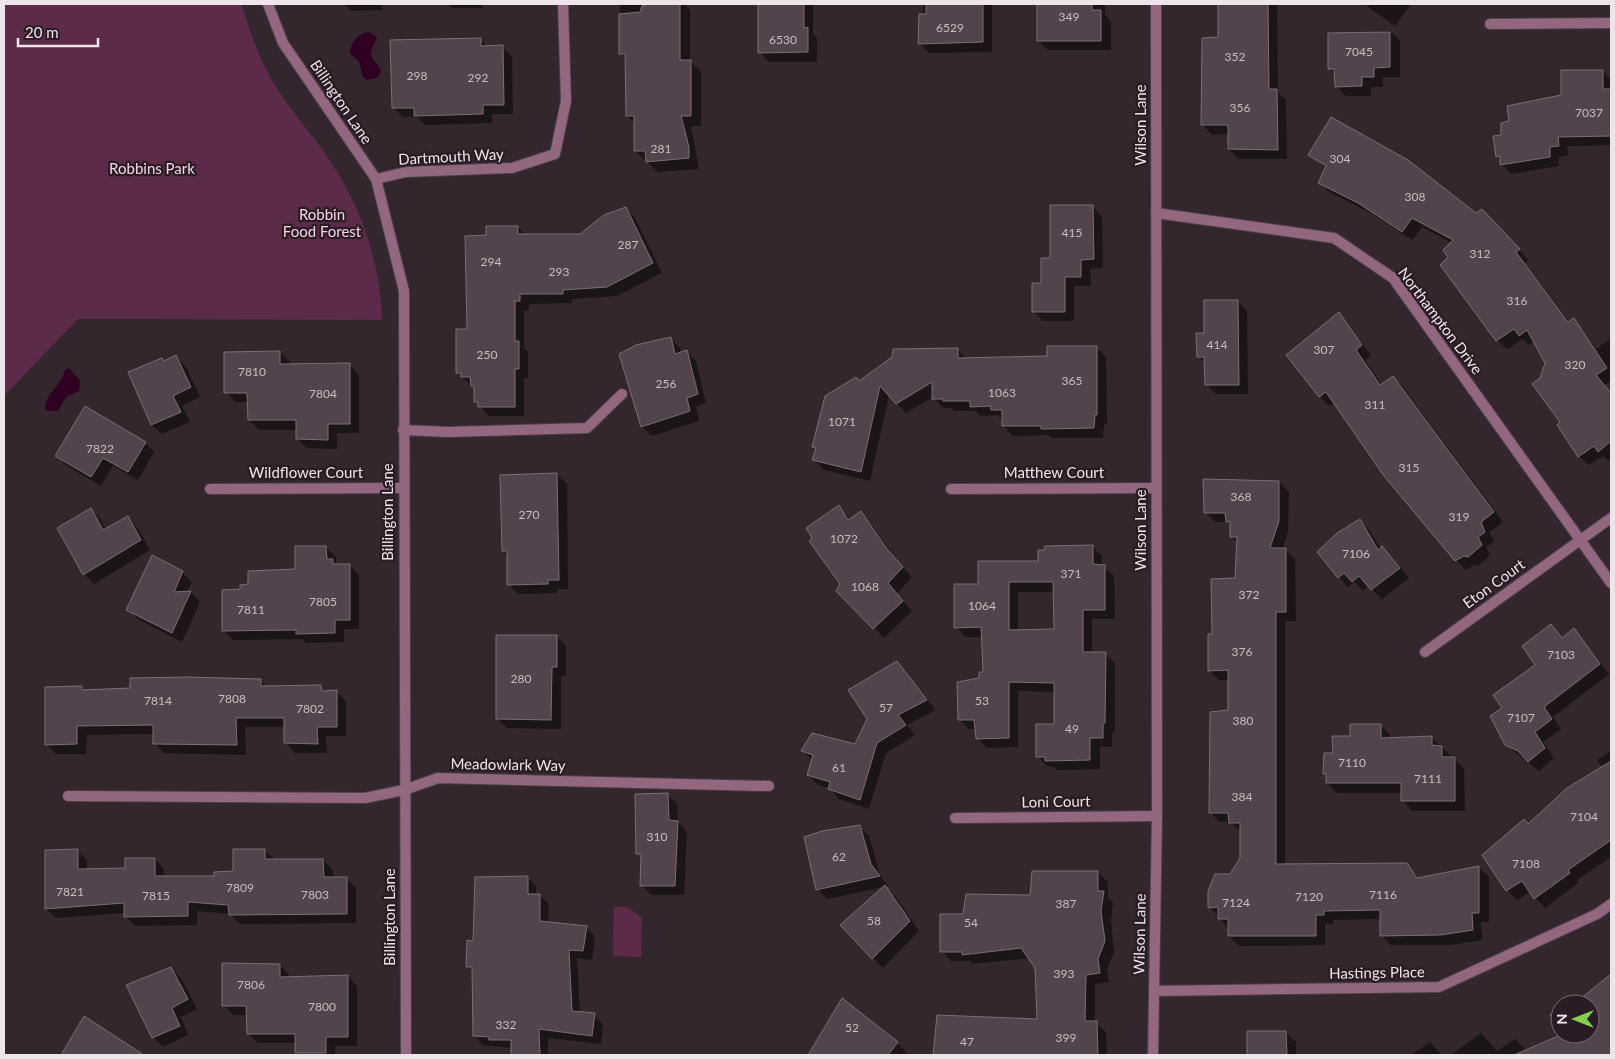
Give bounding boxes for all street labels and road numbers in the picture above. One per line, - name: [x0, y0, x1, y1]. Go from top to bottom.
- street label: Billington Lane: [307, 56, 377, 147]
- street label: Wilson Lane: [1131, 84, 1149, 166]
- street label: Dartmouth Way: [398, 144, 505, 168]
- street label: Northampton Drive: [1395, 264, 1487, 377]
- street label: Wildflower Court: [249, 463, 364, 481]
- street label: Billington Lane: [378, 463, 396, 561]
- street label: Matthew Court: [1004, 463, 1105, 481]
- street label: Wilson Lane: [1131, 489, 1149, 571]
- street label: Eton Court: [1459, 554, 1528, 612]
- street label: Meadowlark Way: [450, 754, 566, 774]
- street label: Loni Court: [1021, 791, 1091, 811]
- street label: Billington Lane: [380, 868, 398, 966]
- street label: Wilson Lane: [1129, 893, 1149, 975]
- street label: Hastings Place: [1329, 962, 1425, 982]

